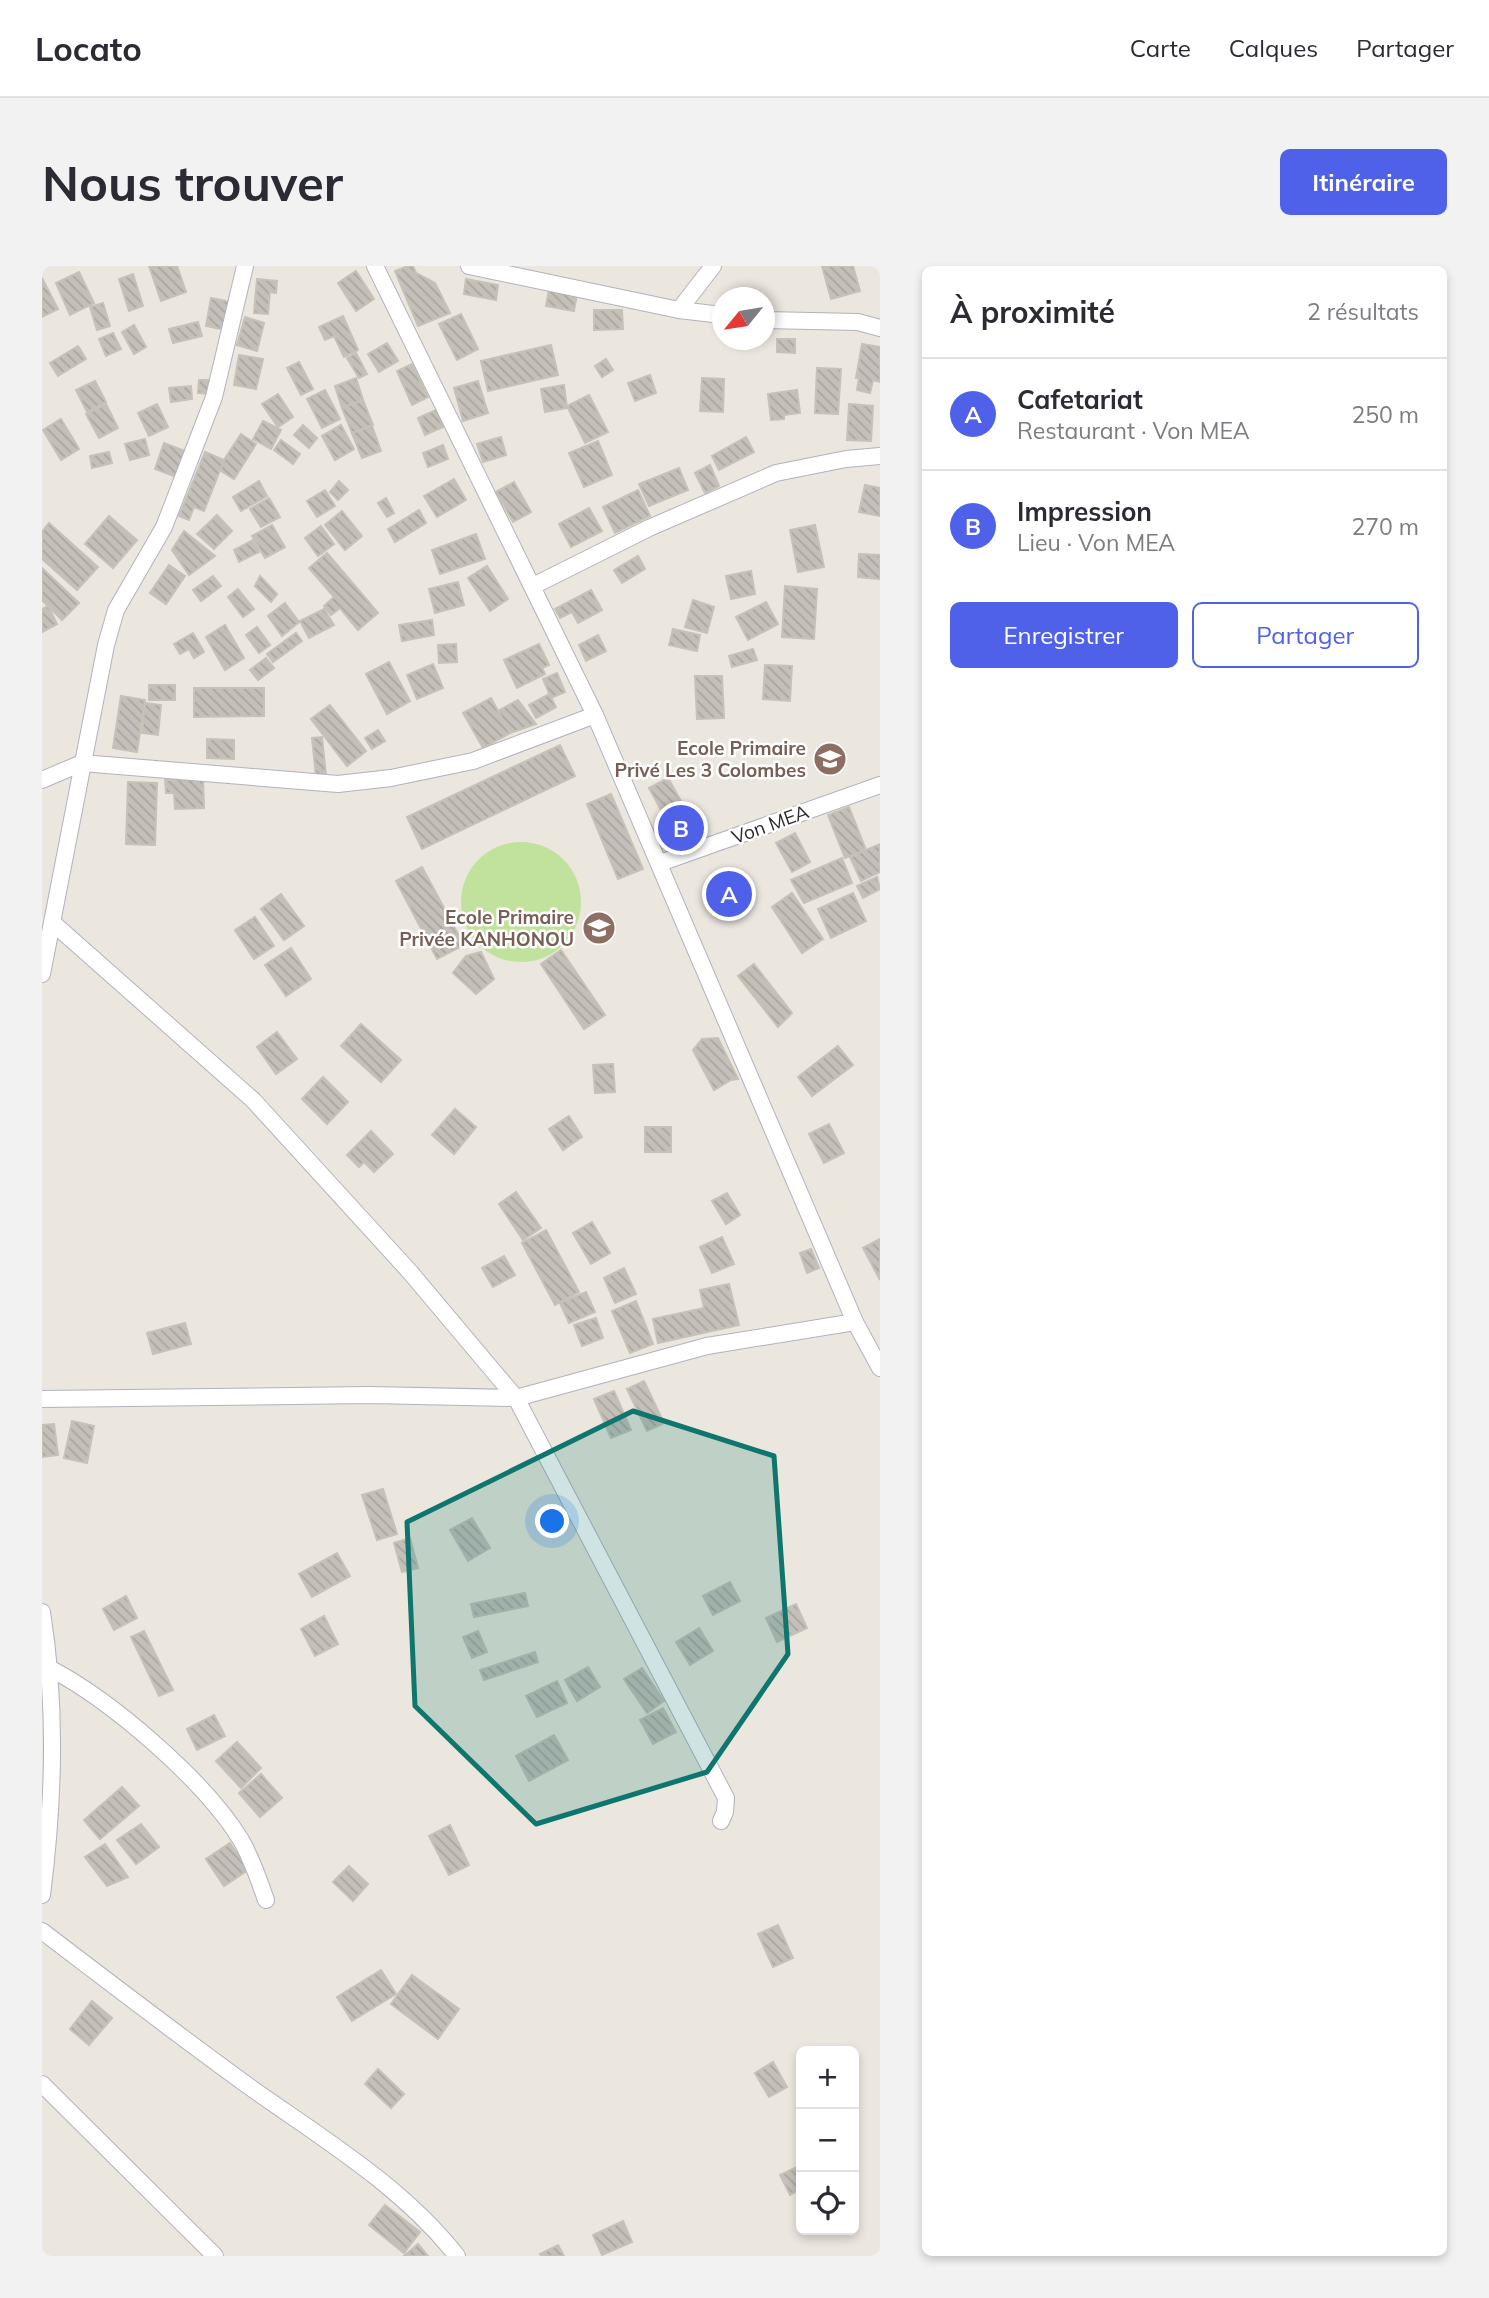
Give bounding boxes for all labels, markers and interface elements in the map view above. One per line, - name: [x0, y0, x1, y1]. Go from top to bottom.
- text: Locato: [35, 28, 142, 69]
- text: Carte: [1130, 33, 1191, 63]
- text: Calques: [1229, 33, 1318, 63]
- text: Partager: [1356, 33, 1454, 63]
- button: Itinéraire: [1280, 149, 1447, 215]
- text: Nous trouver: [42, 152, 343, 213]
- north arrow: [712, 287, 775, 350]
- text: À proximité: [950, 293, 1115, 331]
- text: 2 résultats: [1307, 297, 1419, 326]
- text: Cafetariat: [1017, 383, 1143, 416]
- text: A: [964, 400, 982, 429]
- text: 250 m: [1351, 400, 1419, 429]
- text: Restaurant · Von MEA: [1017, 416, 1250, 445]
- text: Impression: [1017, 495, 1152, 528]
- text: B: [965, 512, 981, 541]
- text: 270 m: [1351, 512, 1419, 541]
- text: Lieu · Von MEA: [1017, 528, 1175, 557]
- button: Enregistrer: [950, 602, 1178, 668]
- button: Partager: [1192, 602, 1419, 668]
- place label: Ecole Primaire Privé Les 3 Colombes: [614, 736, 806, 782]
- school or university icon: Ecole Primaire Privé Les 3 Colombes: [811, 740, 849, 778]
- street label: Von MEA: [728, 799, 812, 849]
- pin: B: [658, 802, 704, 854]
- pin: A: [706, 868, 752, 920]
- place label: Ecole Primaire Privée KANHONOU: [399, 905, 574, 951]
- school or university icon: Ecole Primaire Privée KANHONOU: [580, 909, 618, 947]
- your location: [535, 1504, 569, 1538]
- map controls: [796, 2046, 859, 2235]
- button: +: [796, 2046, 859, 2109]
- button: −: [796, 2109, 859, 2172]
- button: locate: [796, 2172, 859, 2235]

